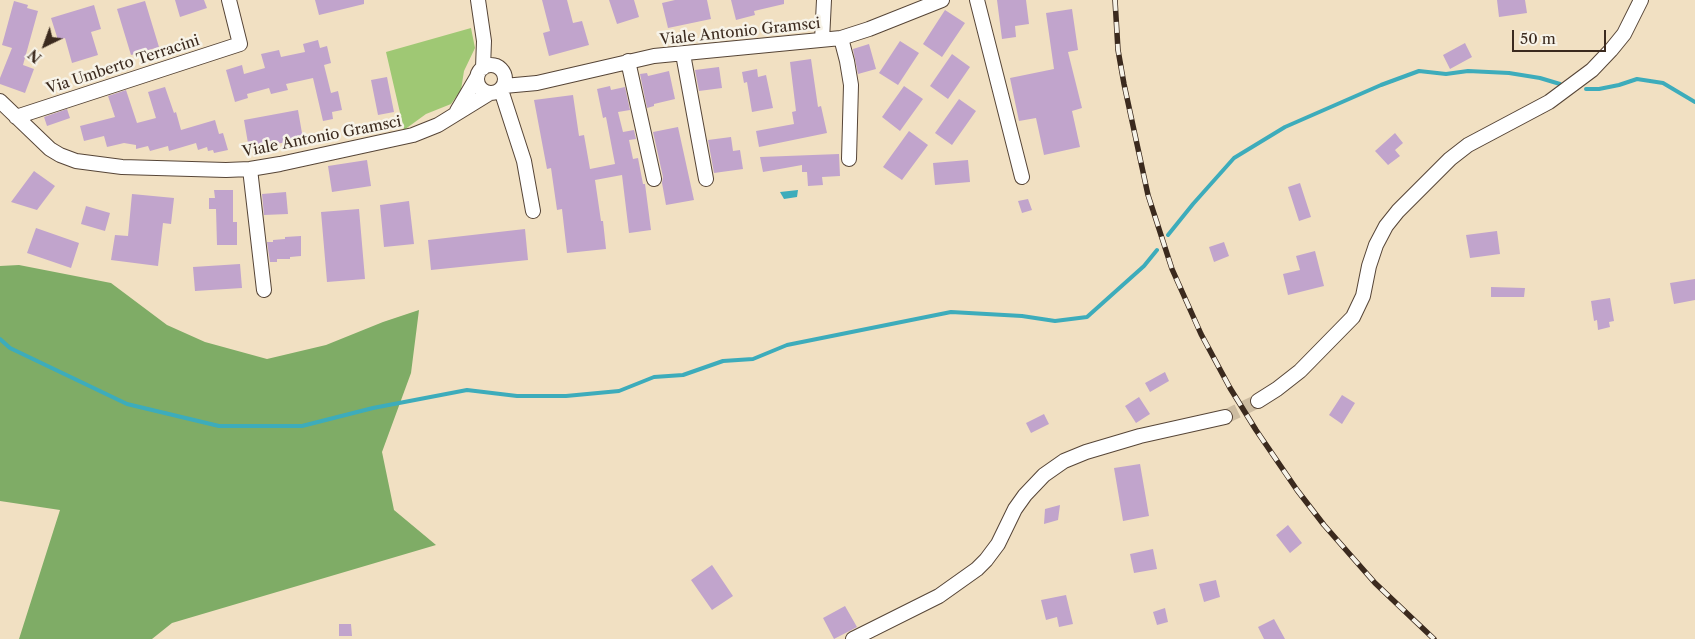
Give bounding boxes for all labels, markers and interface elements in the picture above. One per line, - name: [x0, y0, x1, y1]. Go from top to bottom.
- street label: Viale Antonio Gramsci: [659, 15, 821, 49]
- north arrow: [20, 20, 70, 70]
- scale bar: [1515, 20, 1609, 52]
- text: 50 m: [1520, 29, 1556, 48]
- street label: Via Umberto Terracini: [44, 32, 202, 98]
- text: N: [24, 45, 46, 67]
- street label: Viale Antonio Gramsci: [241, 113, 403, 161]

